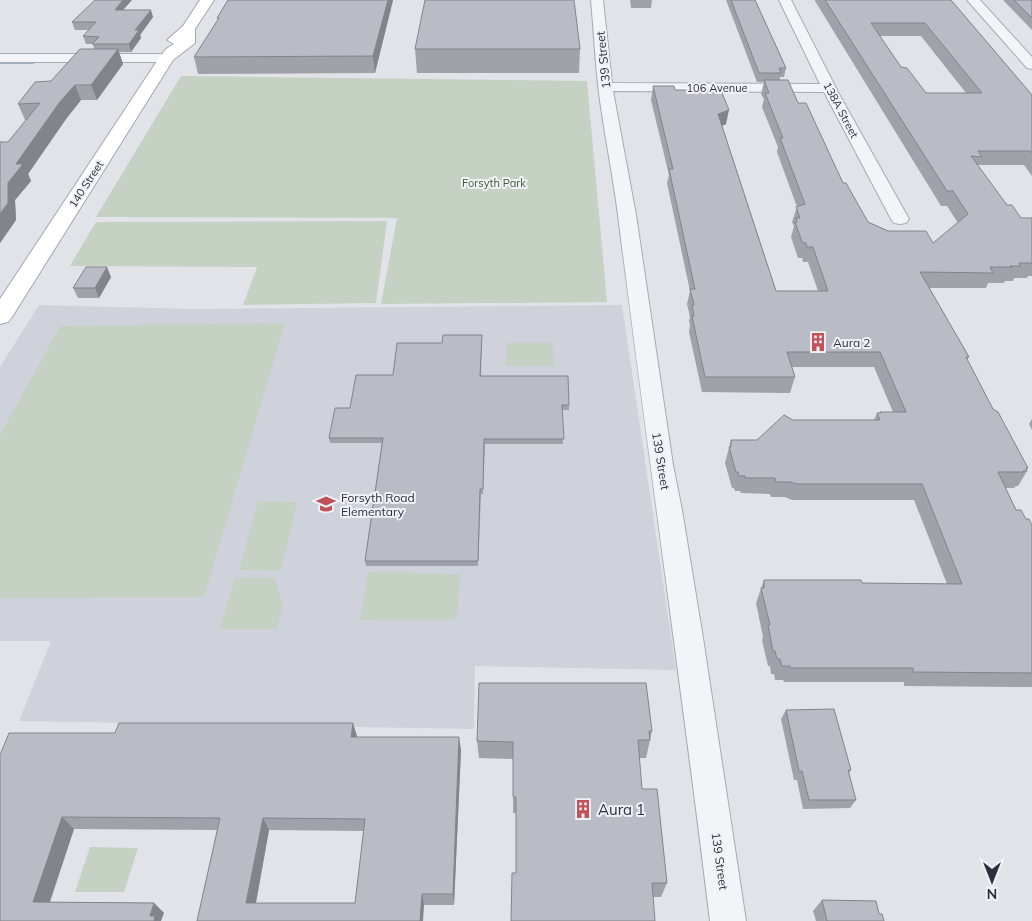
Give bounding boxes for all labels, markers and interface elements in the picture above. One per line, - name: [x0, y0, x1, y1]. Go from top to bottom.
- street label: 139 Street: [593, 30, 613, 90]
- street label: 138A Street: [820, 80, 862, 140]
- street label: 106 Avenue: [687, 81, 748, 95]
- street label: 140 Street: [66, 158, 106, 210]
- park label: Forsyth Park: [462, 176, 526, 190]
- building icon: Aura 2: [807, 331, 829, 353]
- place label: Aura 2: [833, 335, 871, 350]
- street label: 139 Street: [649, 431, 673, 491]
- place label: Forsyth Road Elementary: [341, 490, 415, 519]
- school or university icon: Forsyth Road Elementary: [315, 493, 337, 515]
- building icon: Aura 1: [572, 798, 594, 820]
- place label: Aura 1: [598, 800, 645, 819]
- street label: 139 Street: [709, 831, 731, 891]
- north arrow: [967, 856, 1017, 906]
- text: N: [987, 885, 997, 903]

